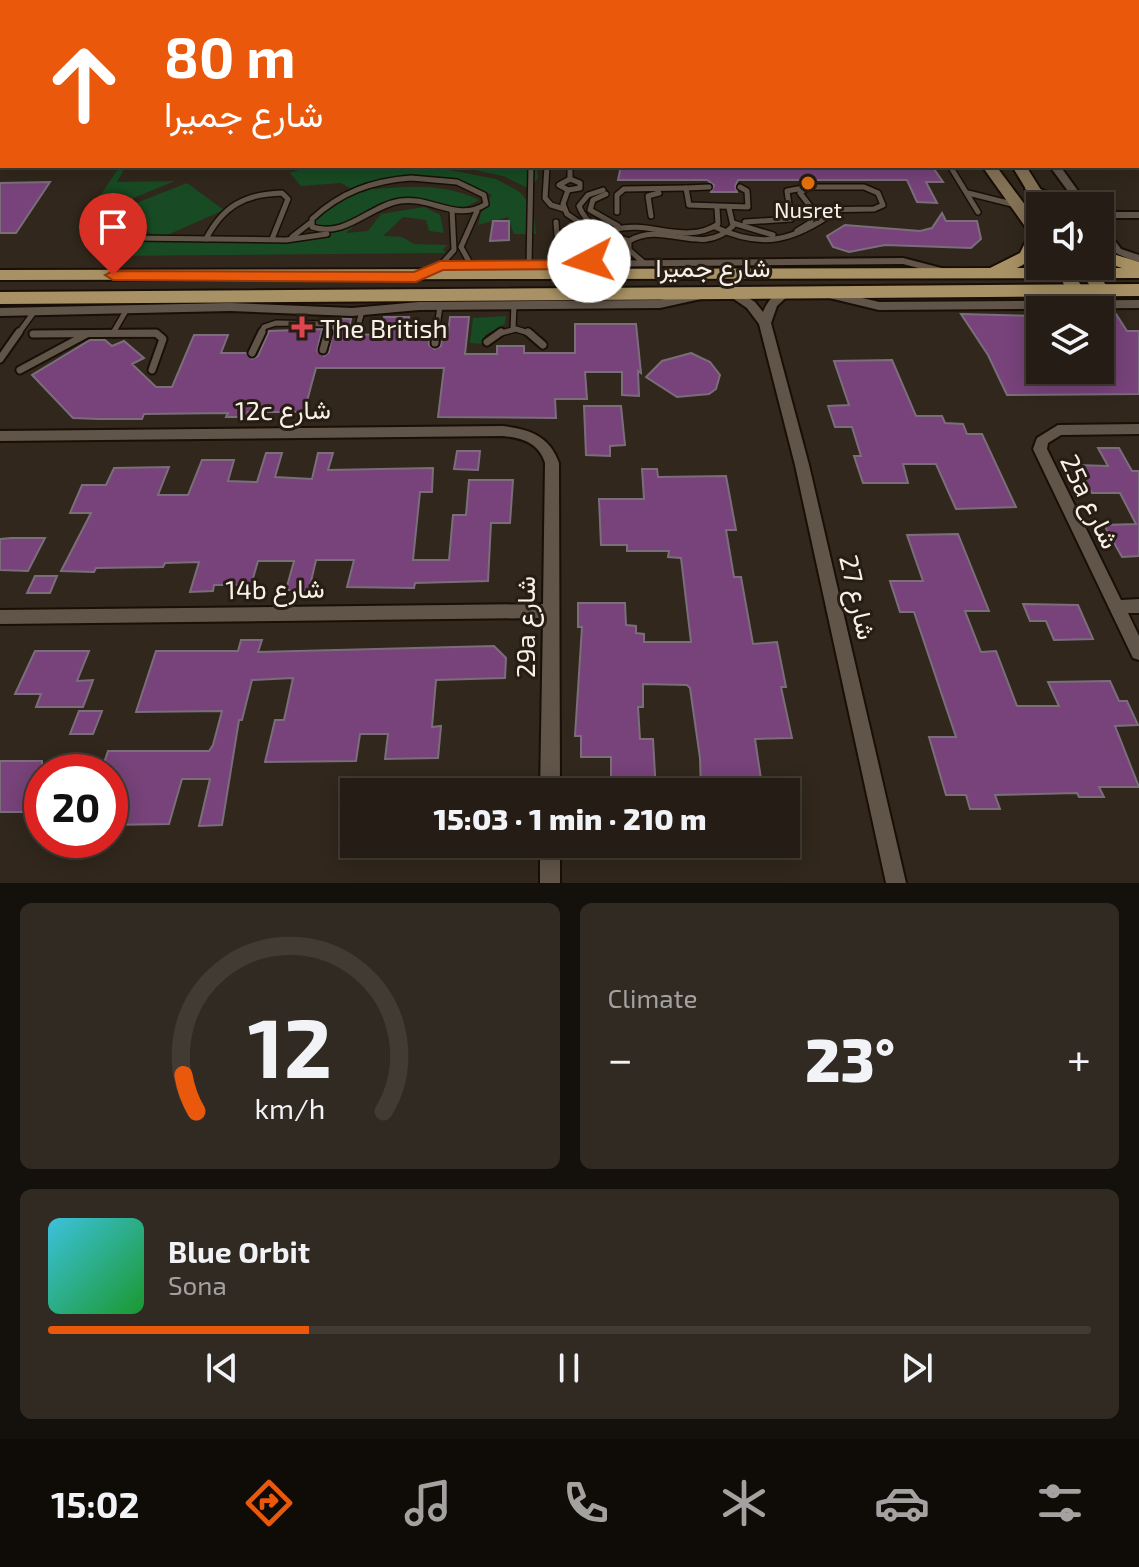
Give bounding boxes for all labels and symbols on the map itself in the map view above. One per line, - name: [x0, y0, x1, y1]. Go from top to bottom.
- marker: Nusret: [799, 174, 817, 192]
- pin: [79, 193, 147, 275]
- place label: Nusret: [774, 196, 842, 222]
- position arrow: [547, 219, 631, 303]
- street label: شارع جميرا: [655, 251, 771, 286]
- place label: The British: [320, 312, 448, 343]
- marker: The British: [291, 316, 313, 338]
- street label: 12c شارع: [235, 393, 331, 429]
- street label: 25a شارع: [1051, 449, 1127, 555]
- street label: شارع 27: [830, 552, 884, 643]
- street label: 14b شارع: [225, 572, 325, 608]
- street label: 29a شارع: [509, 576, 544, 678]
- speed limit sign: 20: [24, 754, 128, 858]

